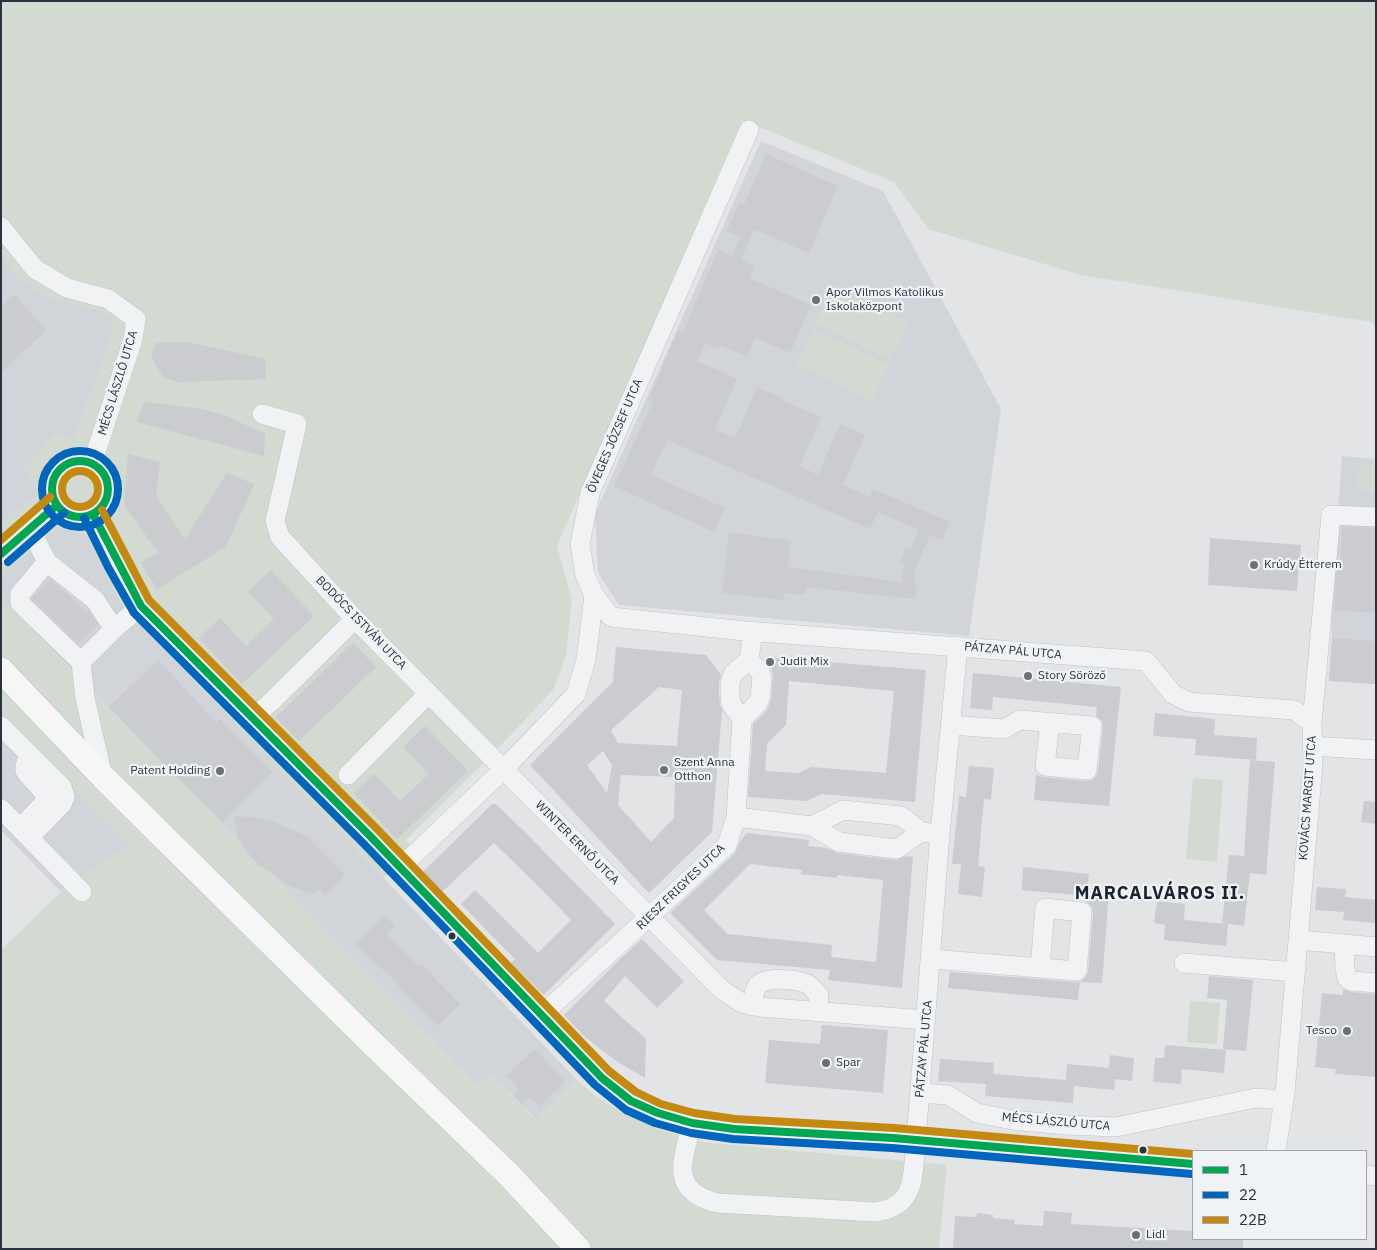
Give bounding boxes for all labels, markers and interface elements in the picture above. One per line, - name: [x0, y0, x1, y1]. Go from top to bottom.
- place label: Apor Vilmos Katolikus Iskolaközpont: [826, 286, 944, 314]
- marker: Apor Vilmos Katolikus Iskolaközpont: [810, 294, 822, 306]
- street label: MÉCS LÁSZLÓ UTCA: [95, 329, 141, 437]
- street label: ÖVEGES JÓZSEF UTCA: [584, 377, 646, 495]
- place label: Krúdy Étterem: [1264, 558, 1342, 572]
- marker: Krúdy Étterem: [1248, 559, 1260, 571]
- street label: BODÓCS ISTVÁN UTCA: [313, 573, 409, 673]
- street label: PÁTZAY PÁL UTCA: [964, 640, 1062, 662]
- place label: Judit Mix: [780, 655, 829, 669]
- marker: Judit Mix: [764, 656, 776, 668]
- place label: Story Söröző: [1038, 669, 1106, 683]
- marker: Story Söröző: [1022, 670, 1034, 682]
- street label: KOVÁCS MARGIT UTCA: [1296, 735, 1320, 861]
- place label: Szent Anna Otthon: [674, 756, 735, 784]
- place label: Patent Holding: [130, 764, 210, 778]
- marker: Szent Anna Otthon: [658, 764, 670, 776]
- marker: Patent Holding: [214, 765, 226, 777]
- street label: WINTER ERNŐ UTCA: [532, 798, 622, 888]
- street label: RIESZ FRIGYES UTCA: [634, 841, 728, 933]
- district label: MARCALVÁROS II.: [1073, 883, 1247, 905]
- unlabelled marker: [447, 931, 457, 941]
- street label: PÁTZAY PÁL UTCA: [913, 1000, 935, 1098]
- place label: Tesco: [1306, 1024, 1337, 1038]
- marker: Tesco: [1341, 1025, 1353, 1037]
- place label: Spar: [836, 1056, 861, 1070]
- marker: Spar: [820, 1057, 832, 1069]
- street label: MÉCS LÁSZLÓ UTCA: [1001, 1110, 1111, 1134]
- unlabelled marker: [1138, 1145, 1148, 1155]
- legend: [1192, 1150, 1367, 1240]
- text: 1: [1239, 1160, 1248, 1179]
- text: 22: [1239, 1185, 1257, 1204]
- text: 22B: [1239, 1210, 1267, 1229]
- place label: Lidl: [1146, 1228, 1165, 1242]
- marker: Lidl: [1130, 1229, 1142, 1241]

